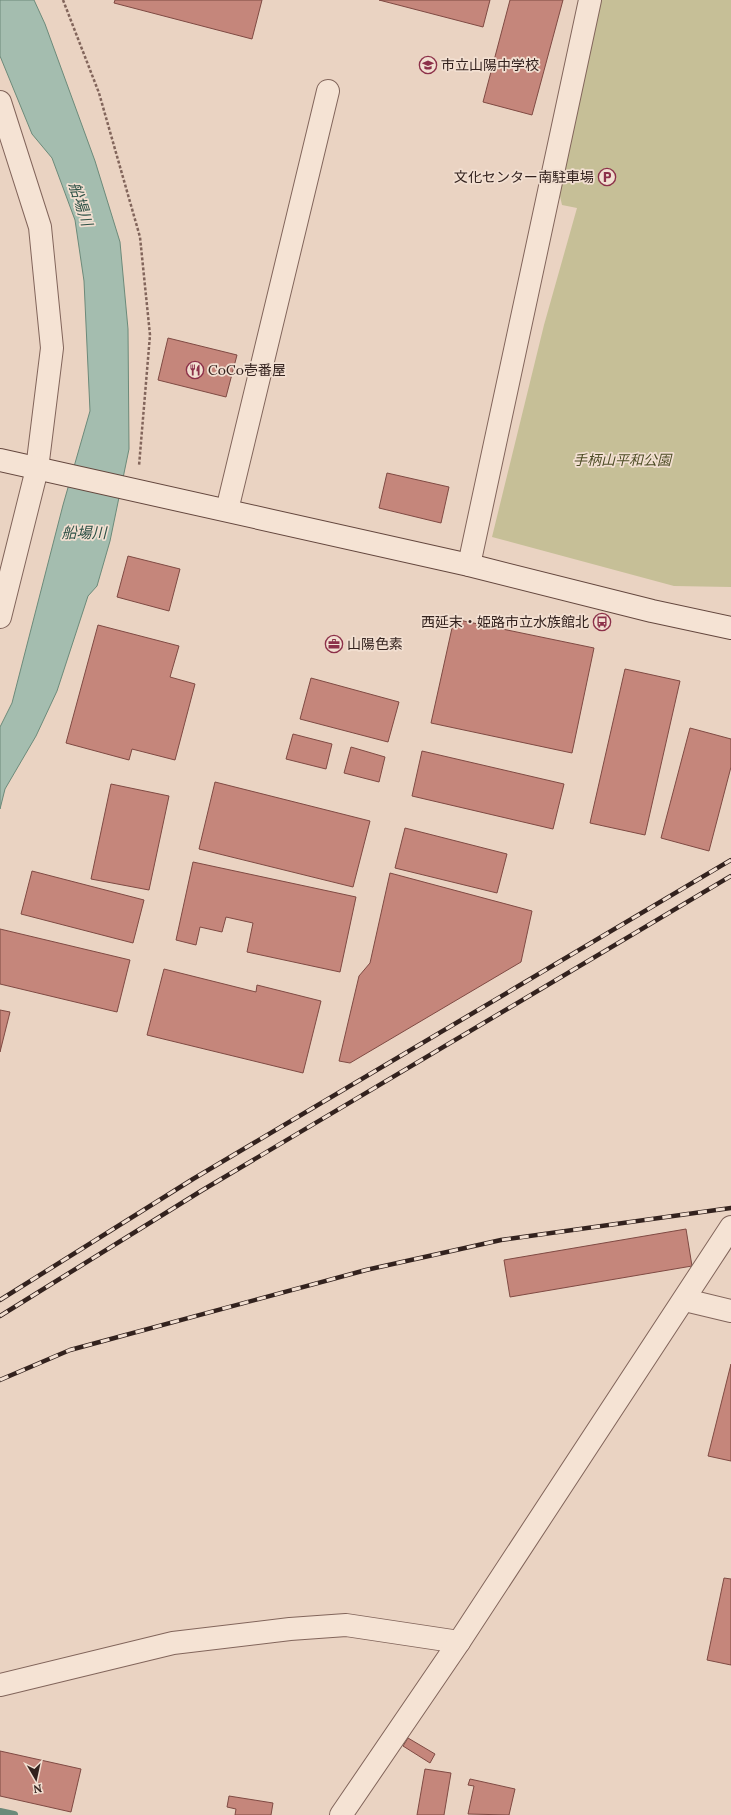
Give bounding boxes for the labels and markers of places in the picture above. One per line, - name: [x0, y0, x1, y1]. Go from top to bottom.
- school or university icon: 市立山陽中学校: [418, 55, 438, 75]
- place label: 市立山陽中学校: [441, 56, 539, 74]
- parking icon: 文化センター南駐車場: [597, 167, 617, 187]
- place label: 文化センター南駐車場: [454, 168, 594, 186]
- restaurant icon: CoCo壱番屋: [185, 360, 205, 380]
- place label: CoCo壱番屋: [208, 361, 286, 379]
- bus stop icon: 西延末・姫路市立水族館北: [592, 612, 612, 632]
- place label: 西延末・姫路市立水族館北: [421, 613, 589, 631]
- office icon: 山陽色素: [324, 634, 344, 654]
- place label: 山陽色素: [347, 635, 403, 653]

